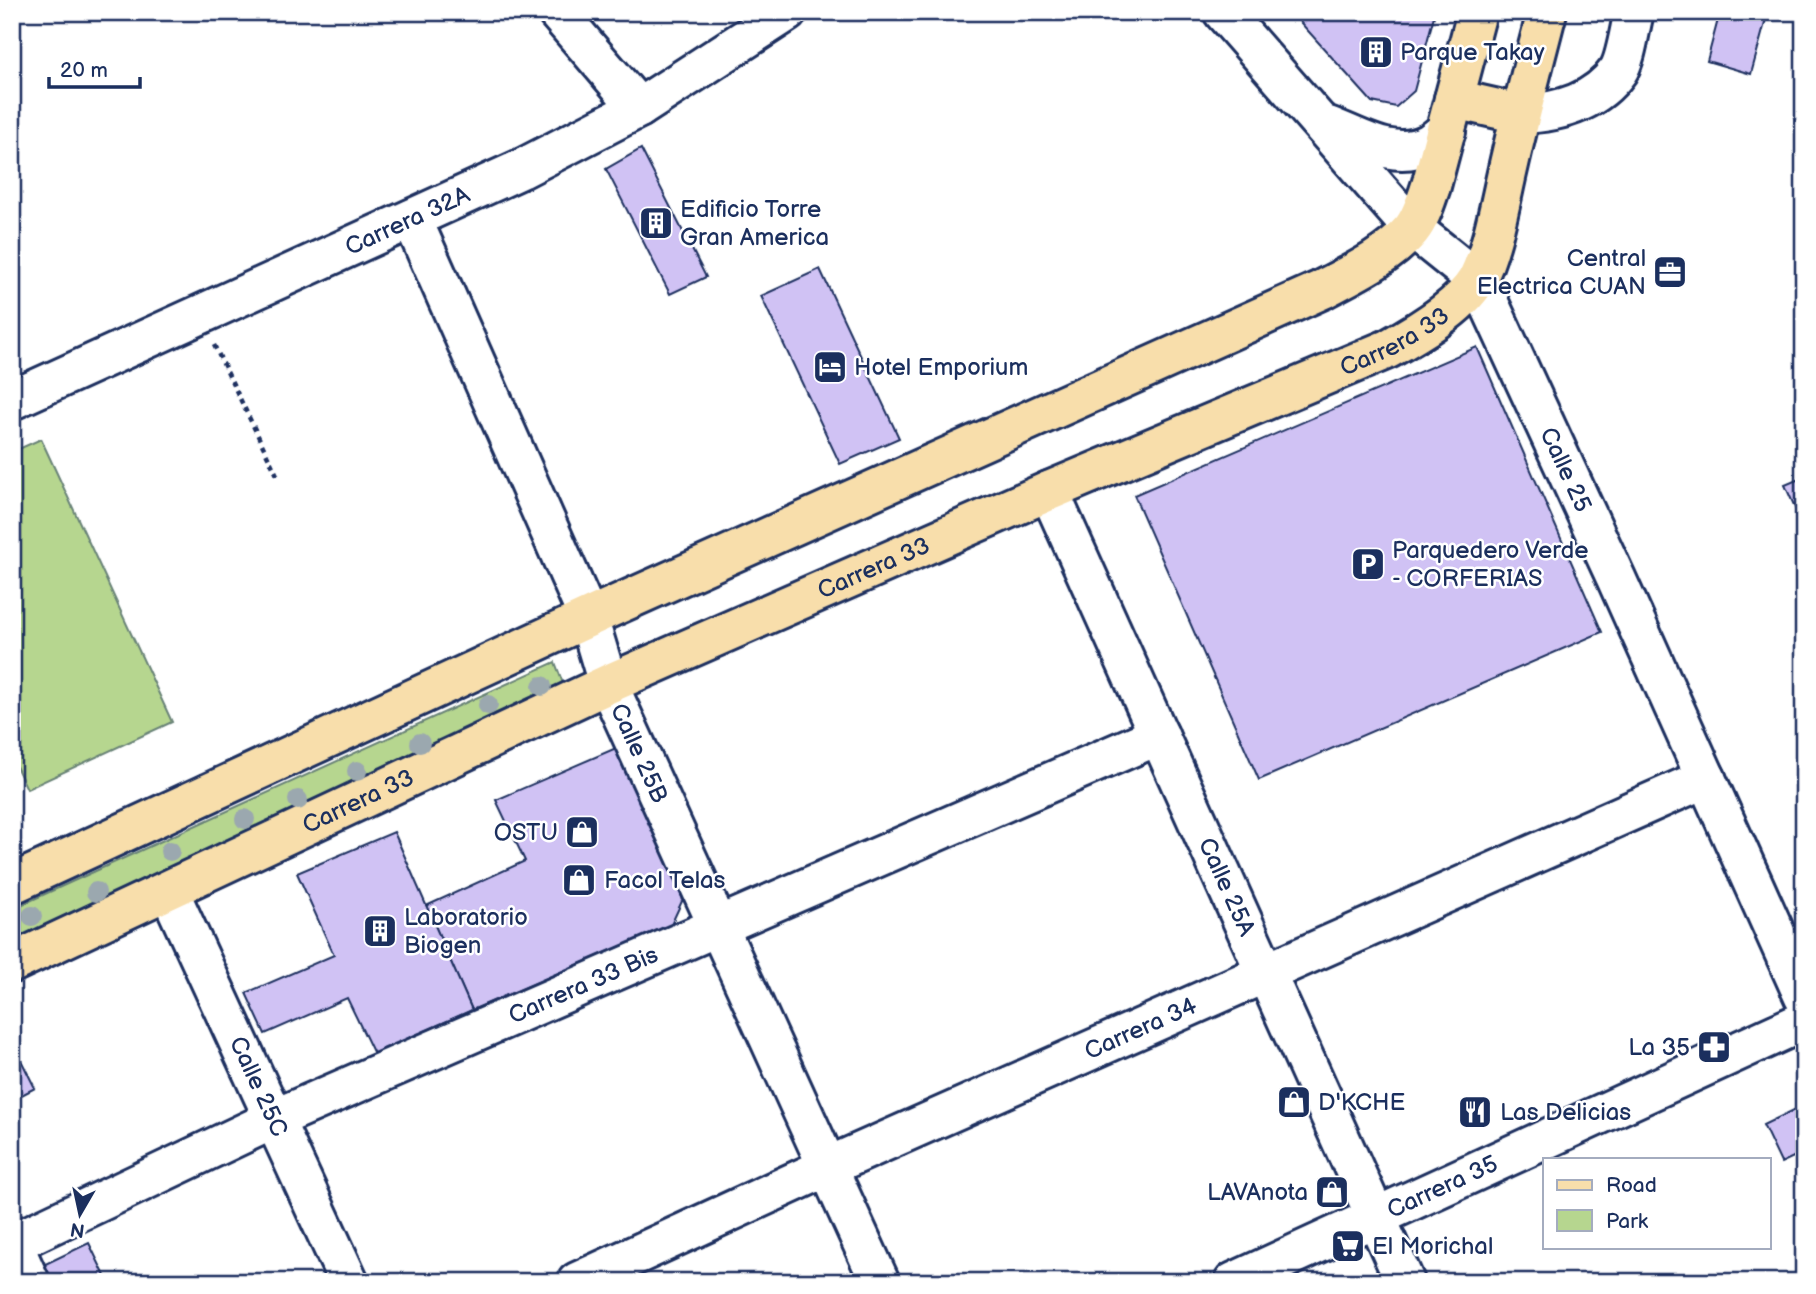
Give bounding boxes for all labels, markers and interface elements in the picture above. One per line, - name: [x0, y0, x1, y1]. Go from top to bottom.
- building icon: Parque Takay: [1357, 33, 1395, 71]
- place label: Parque Takay: [1400, 38, 1545, 67]
- scale bar: [49, 46, 140, 90]
- text: 20 m: [60, 58, 108, 83]
- street label: Carrera 32A: [341, 180, 475, 262]
- place label: Edificio Torre Gran America: [680, 195, 829, 252]
- building icon: Edificio Torre Gran America: [637, 204, 675, 242]
- place label: Central Electrica CUAN: [1477, 244, 1646, 301]
- office icon: Central Electrica CUAN: [1651, 253, 1689, 291]
- street label: Carrera 33: [1336, 301, 1455, 382]
- hotel icon: Hotel Emporium: [811, 348, 849, 386]
- place label: Hotel Emporium: [854, 353, 1028, 382]
- street label: Calle 25: [1533, 423, 1597, 517]
- street label: Carrera 33: [813, 531, 934, 605]
- place label: Parquedero Verde - CORFERIAS: [1392, 536, 1588, 593]
- parking icon: Parquedero Verde - CORFERIAS: [1349, 545, 1387, 583]
- street label: Calle 25B: [604, 699, 674, 808]
- street label: Carrera 33: [298, 763, 418, 840]
- shop icon: OSTU: [563, 813, 601, 851]
- place label: OSTU: [494, 818, 558, 847]
- street label: Calle 25A: [1192, 833, 1261, 941]
- shop icon: Facol Telas: [560, 861, 598, 899]
- place label: Facol Telas: [604, 866, 726, 895]
- place label: Laboratorio Biogen: [404, 903, 528, 960]
- building icon: Laboratorio Biogen: [361, 912, 399, 950]
- street label: Carrera 33 Bis: [504, 940, 663, 1030]
- street label: Carrera 34: [1080, 991, 1202, 1066]
- pharmacy icon: La 35: [1695, 1028, 1733, 1066]
- street label: Calle 25C: [223, 1032, 294, 1141]
- place label: La 35: [1628, 1033, 1690, 1062]
- shop icon: D'KCHE: [1275, 1083, 1313, 1121]
- place label: D'KCHE: [1318, 1088, 1405, 1117]
- restaurant icon: Las Delicias: [1456, 1093, 1494, 1131]
- place label: Las Delicias: [1500, 1098, 1631, 1127]
- street label: Carrera 35: [1382, 1149, 1502, 1225]
- legend: [1543, 1158, 1770, 1248]
- shop icon: LAVAnota: [1313, 1173, 1351, 1211]
- text: Road: [1606, 1173, 1657, 1198]
- north arrow: [46, 1178, 116, 1248]
- place label: LAVAnota: [1207, 1178, 1308, 1207]
- text: Park: [1606, 1209, 1649, 1234]
- text: N: [69, 1217, 86, 1242]
- supermarket icon: El Morichal: [1329, 1227, 1367, 1265]
- place label: El Morichal: [1372, 1232, 1493, 1261]

